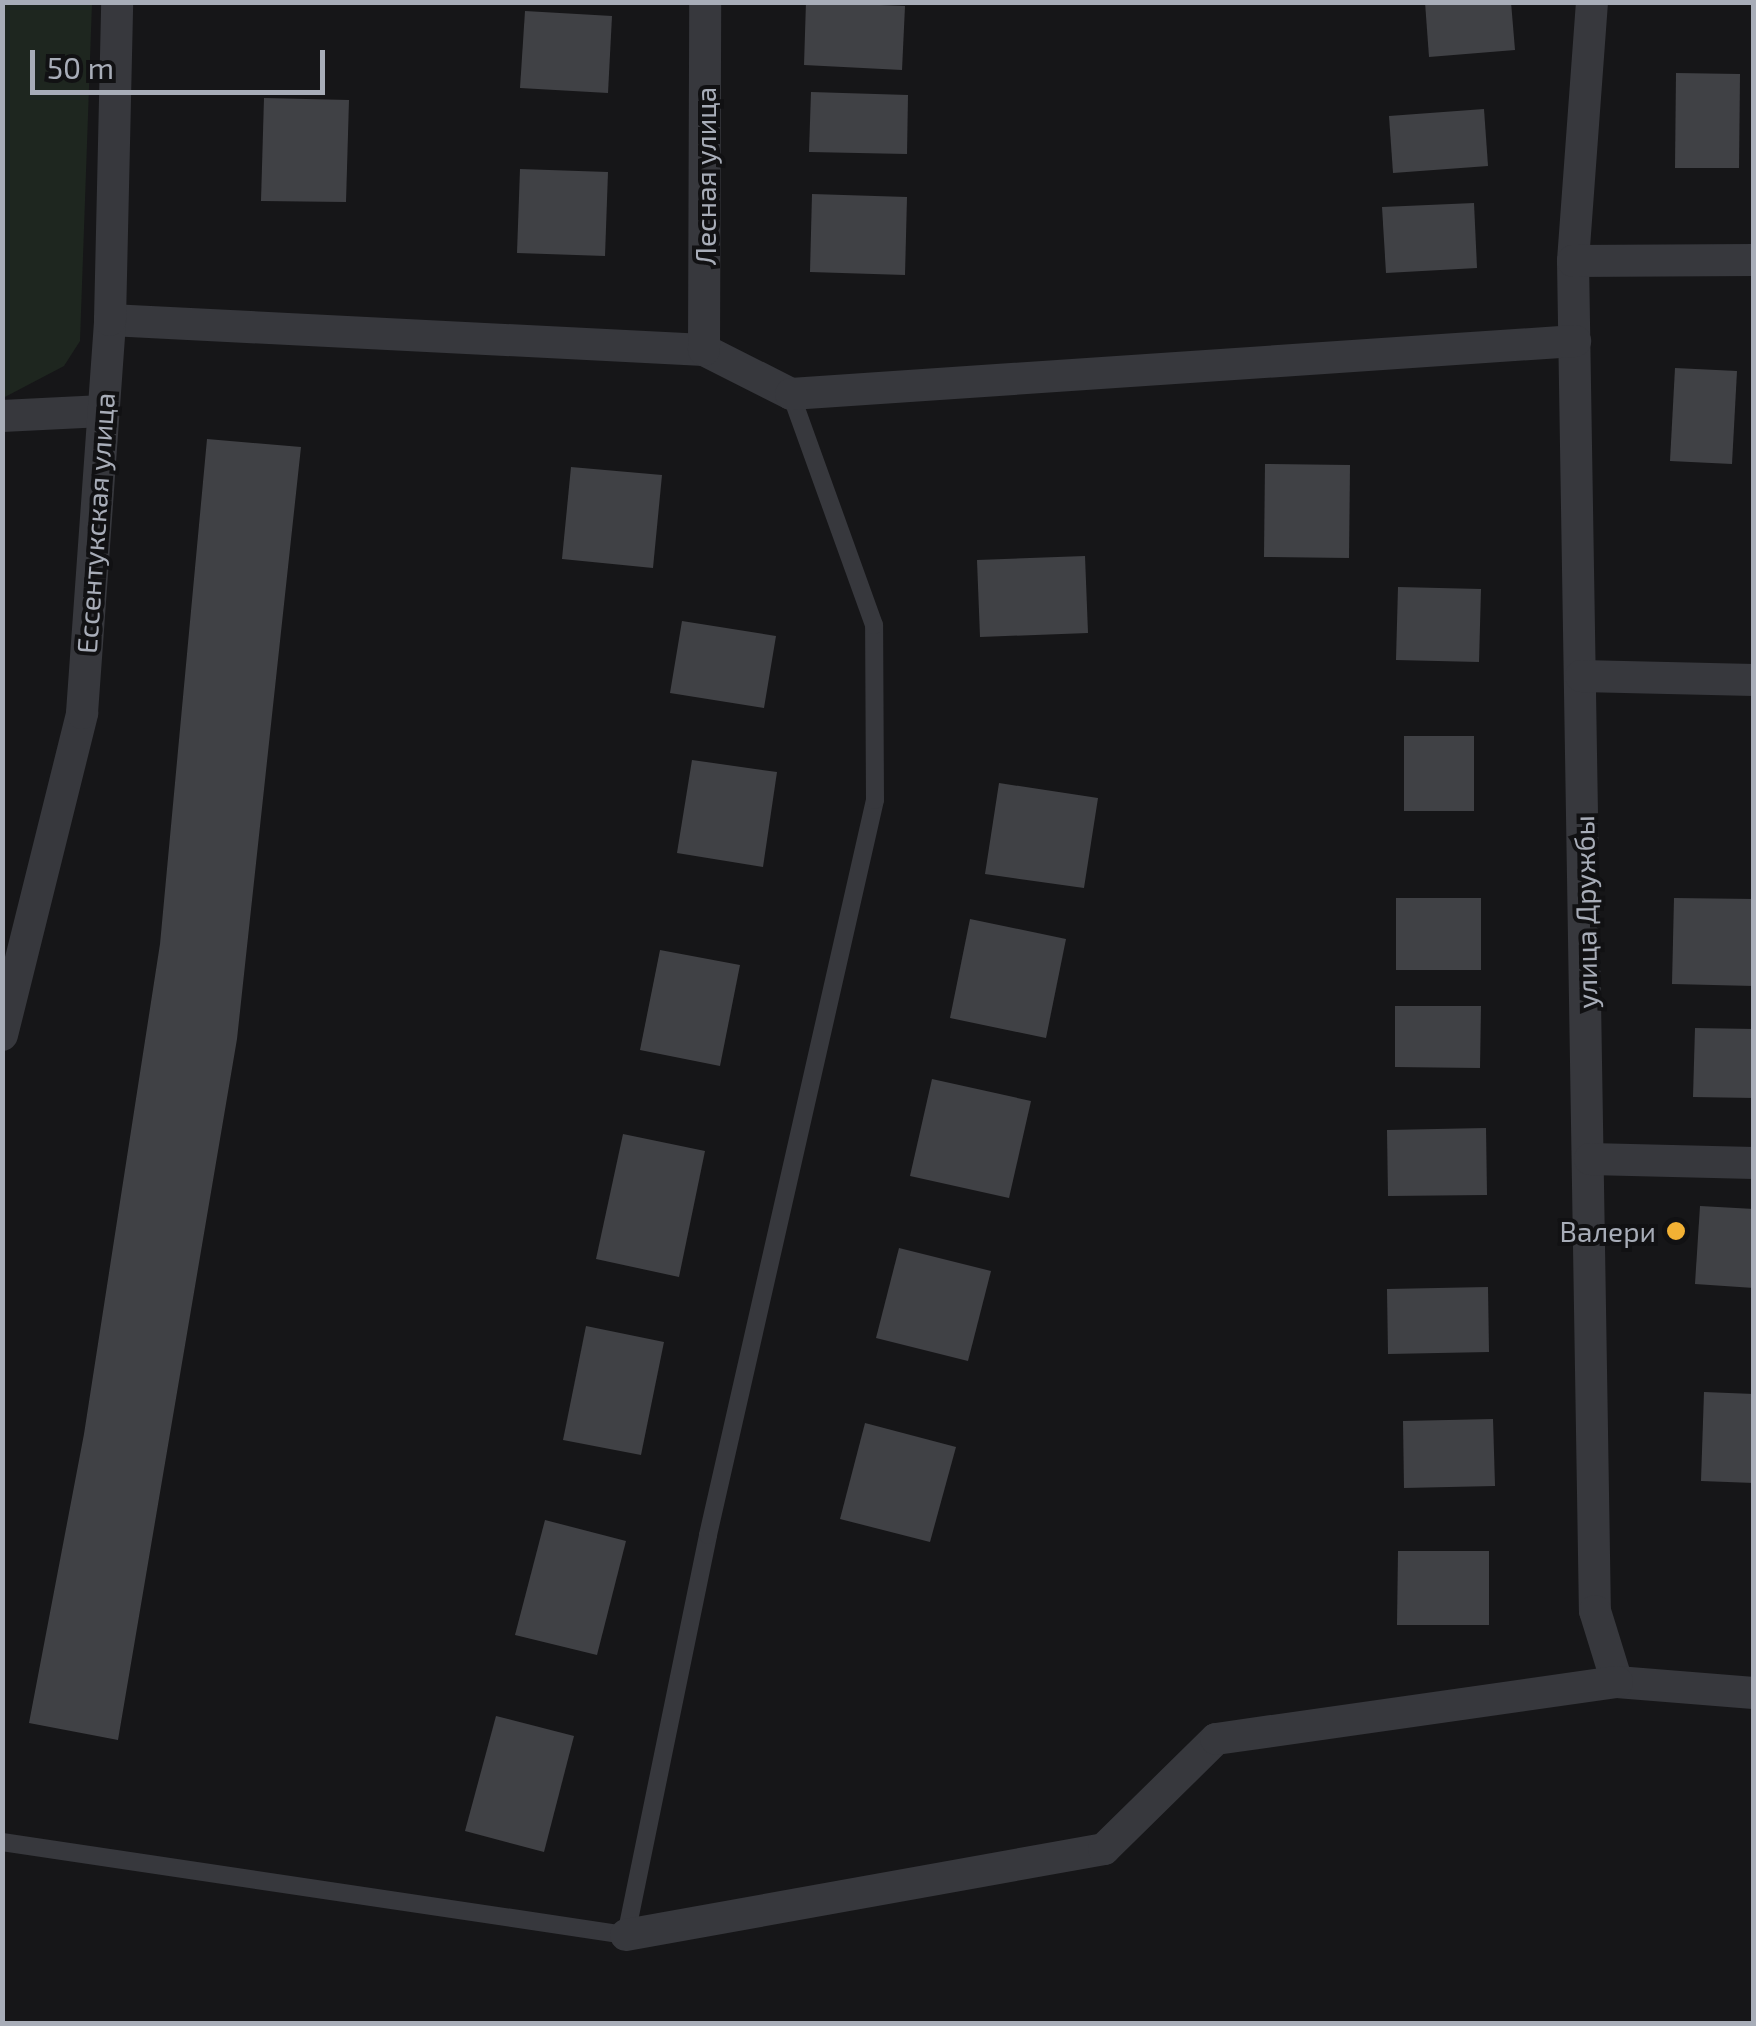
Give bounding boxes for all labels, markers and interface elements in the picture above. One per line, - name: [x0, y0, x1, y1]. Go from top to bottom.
- scale bar: [35, 30, 330, 92]
- text: 50 m: [47, 49, 114, 85]
- street label: Лесная улица: [688, 87, 722, 265]
- street label: Ессентукская улица: [69, 391, 121, 655]
- street label: улица Дружбы: [1567, 815, 1603, 1009]
- place label: Валери: [1560, 1214, 1656, 1248]
- marker: Валери: [1665, 1220, 1687, 1242]

